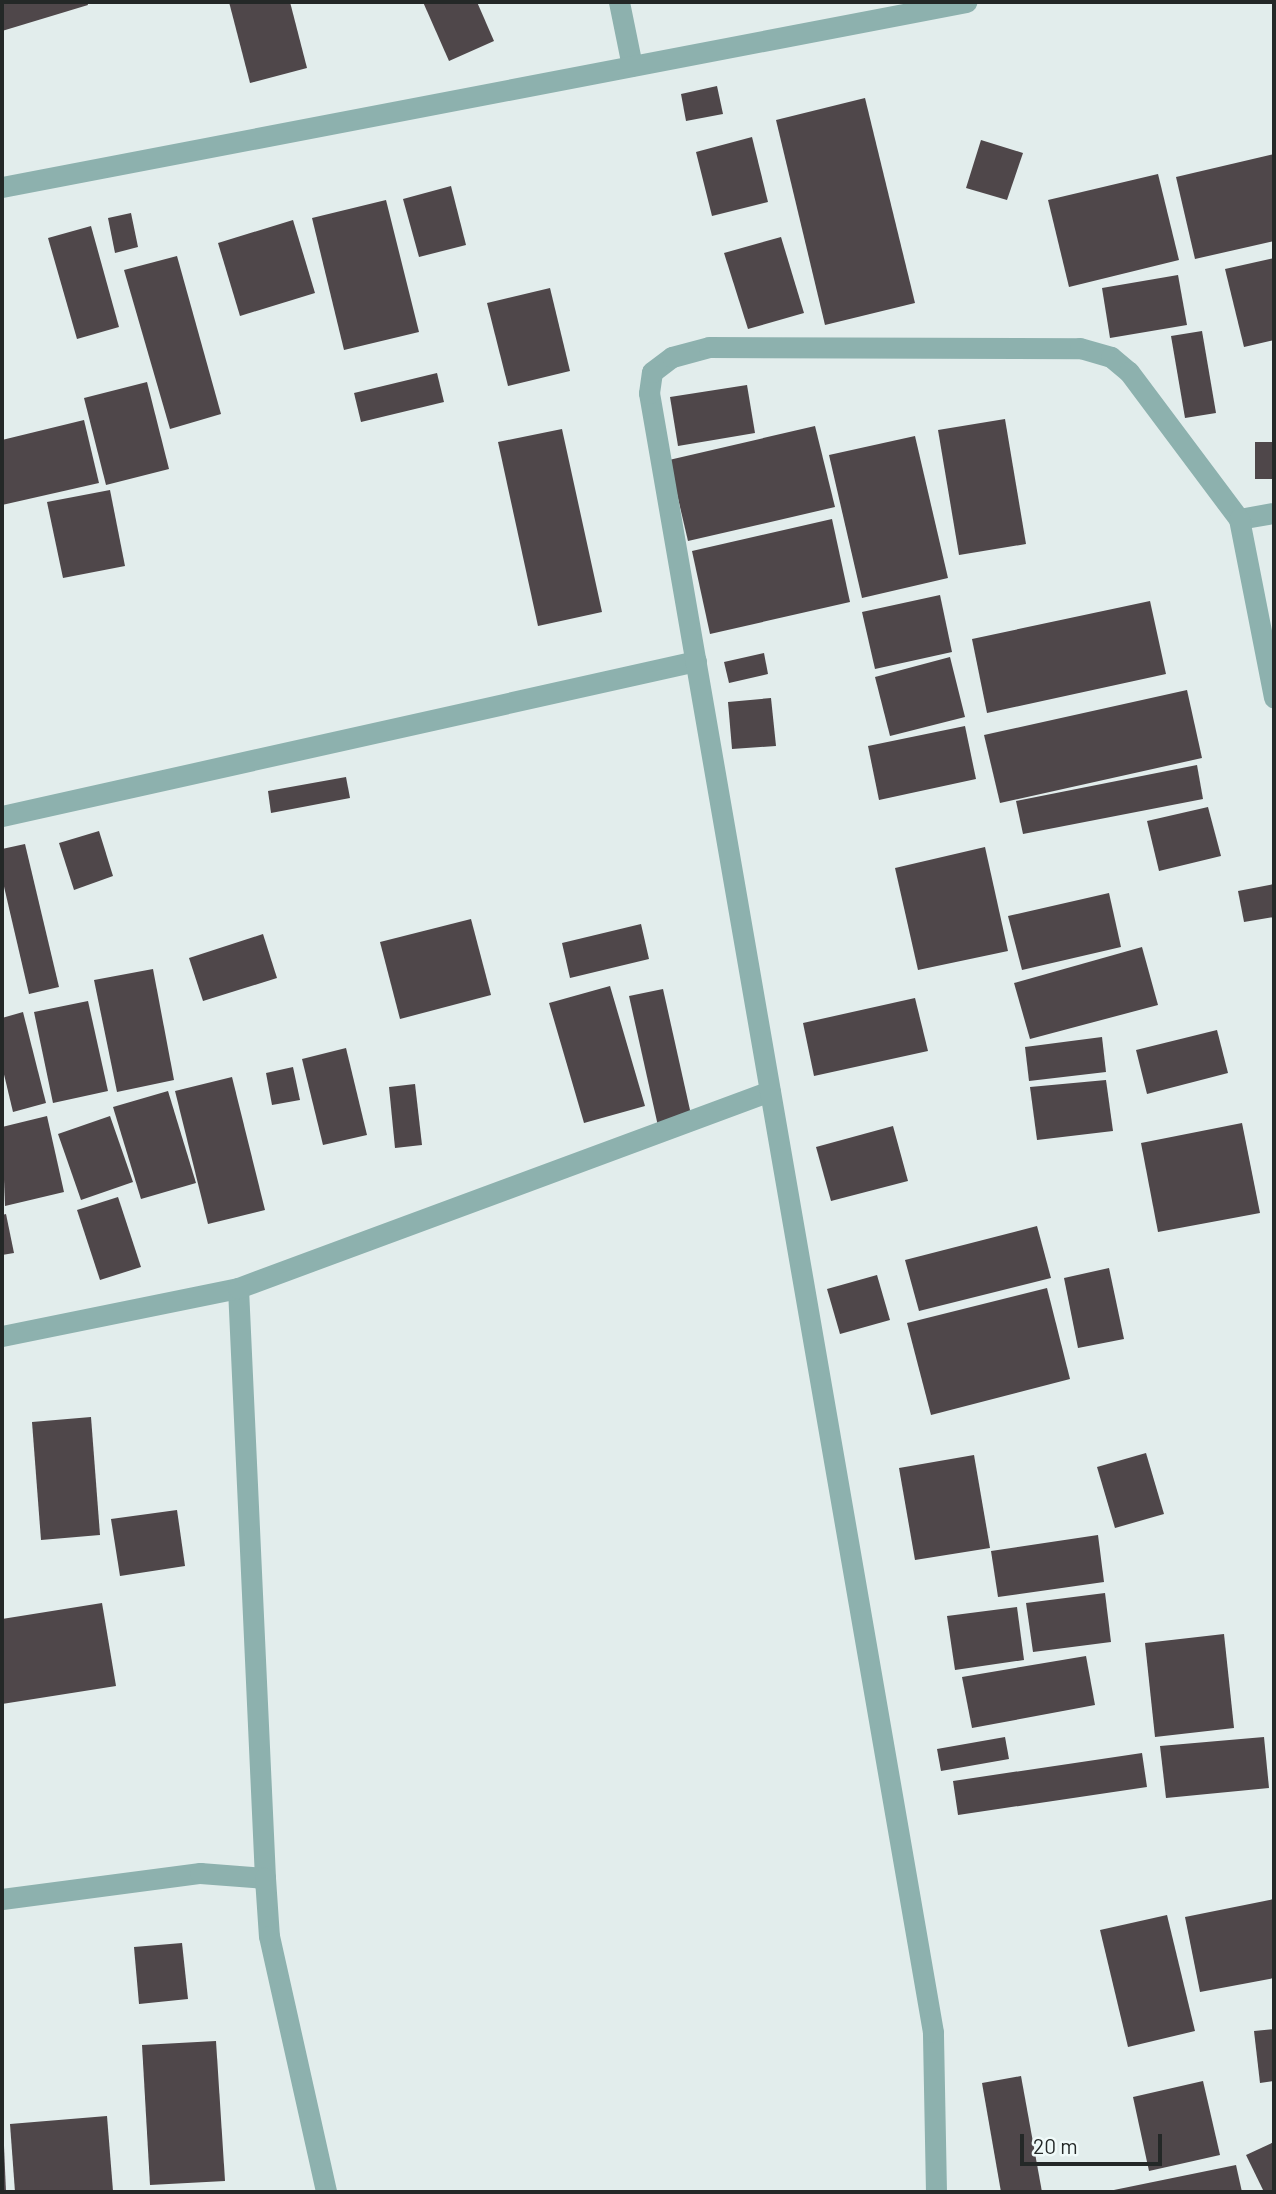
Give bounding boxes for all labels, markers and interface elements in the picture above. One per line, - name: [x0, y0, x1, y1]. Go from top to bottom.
- scale bar: [1024, 2120, 1166, 2164]
- text: 20 m: [1033, 2133, 1078, 2158]

